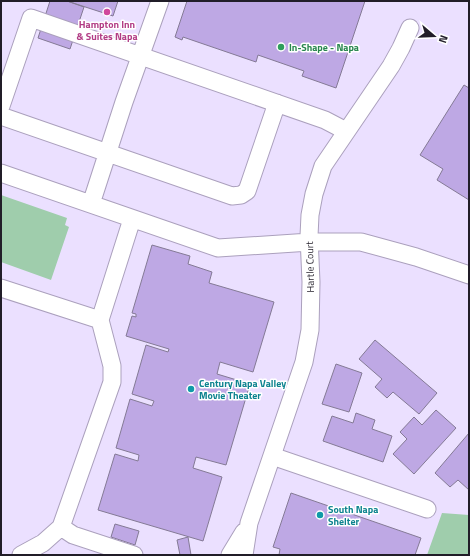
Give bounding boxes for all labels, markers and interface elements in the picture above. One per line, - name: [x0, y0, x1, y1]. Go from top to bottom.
- marker: Hampton Inn & Suites Napa: [102, 7, 112, 17]
- north arrow: [414, 16, 454, 56]
- place label: Hampton Inn & Suites Napa: [76, 17, 138, 44]
- text: N: [435, 33, 452, 45]
- place label: In-Shape - Napa: [289, 40, 359, 55]
- marker: In-Shape - Napa: [276, 42, 286, 52]
- street label: Hartle Court: [302, 241, 318, 293]
- place label: Century Napa Valley Movie Theater: [199, 376, 286, 403]
- marker: Century Napa Valley Movie Theater: [186, 384, 196, 394]
- place label: South Napa Shelter: [328, 502, 378, 529]
- marker: South Napa Shelter: [315, 510, 325, 520]

